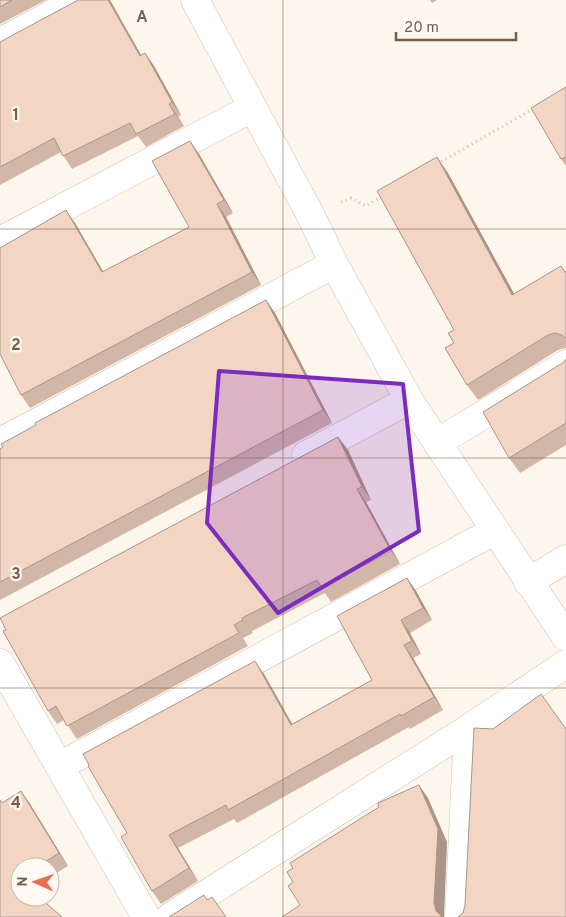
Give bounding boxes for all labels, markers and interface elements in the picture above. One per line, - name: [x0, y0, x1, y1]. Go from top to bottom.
- text: A: [136, 8, 148, 28]
- scale bar: [396, 10, 516, 42]
- text: 20 m: [404, 19, 439, 38]
- text: 1: [13, 106, 19, 126]
- text: 2: [11, 336, 21, 356]
- text: 3: [11, 565, 21, 585]
- text: 4: [11, 794, 21, 814]
- north arrow: [10, 857, 60, 907]
- text: N: [15, 876, 32, 887]

